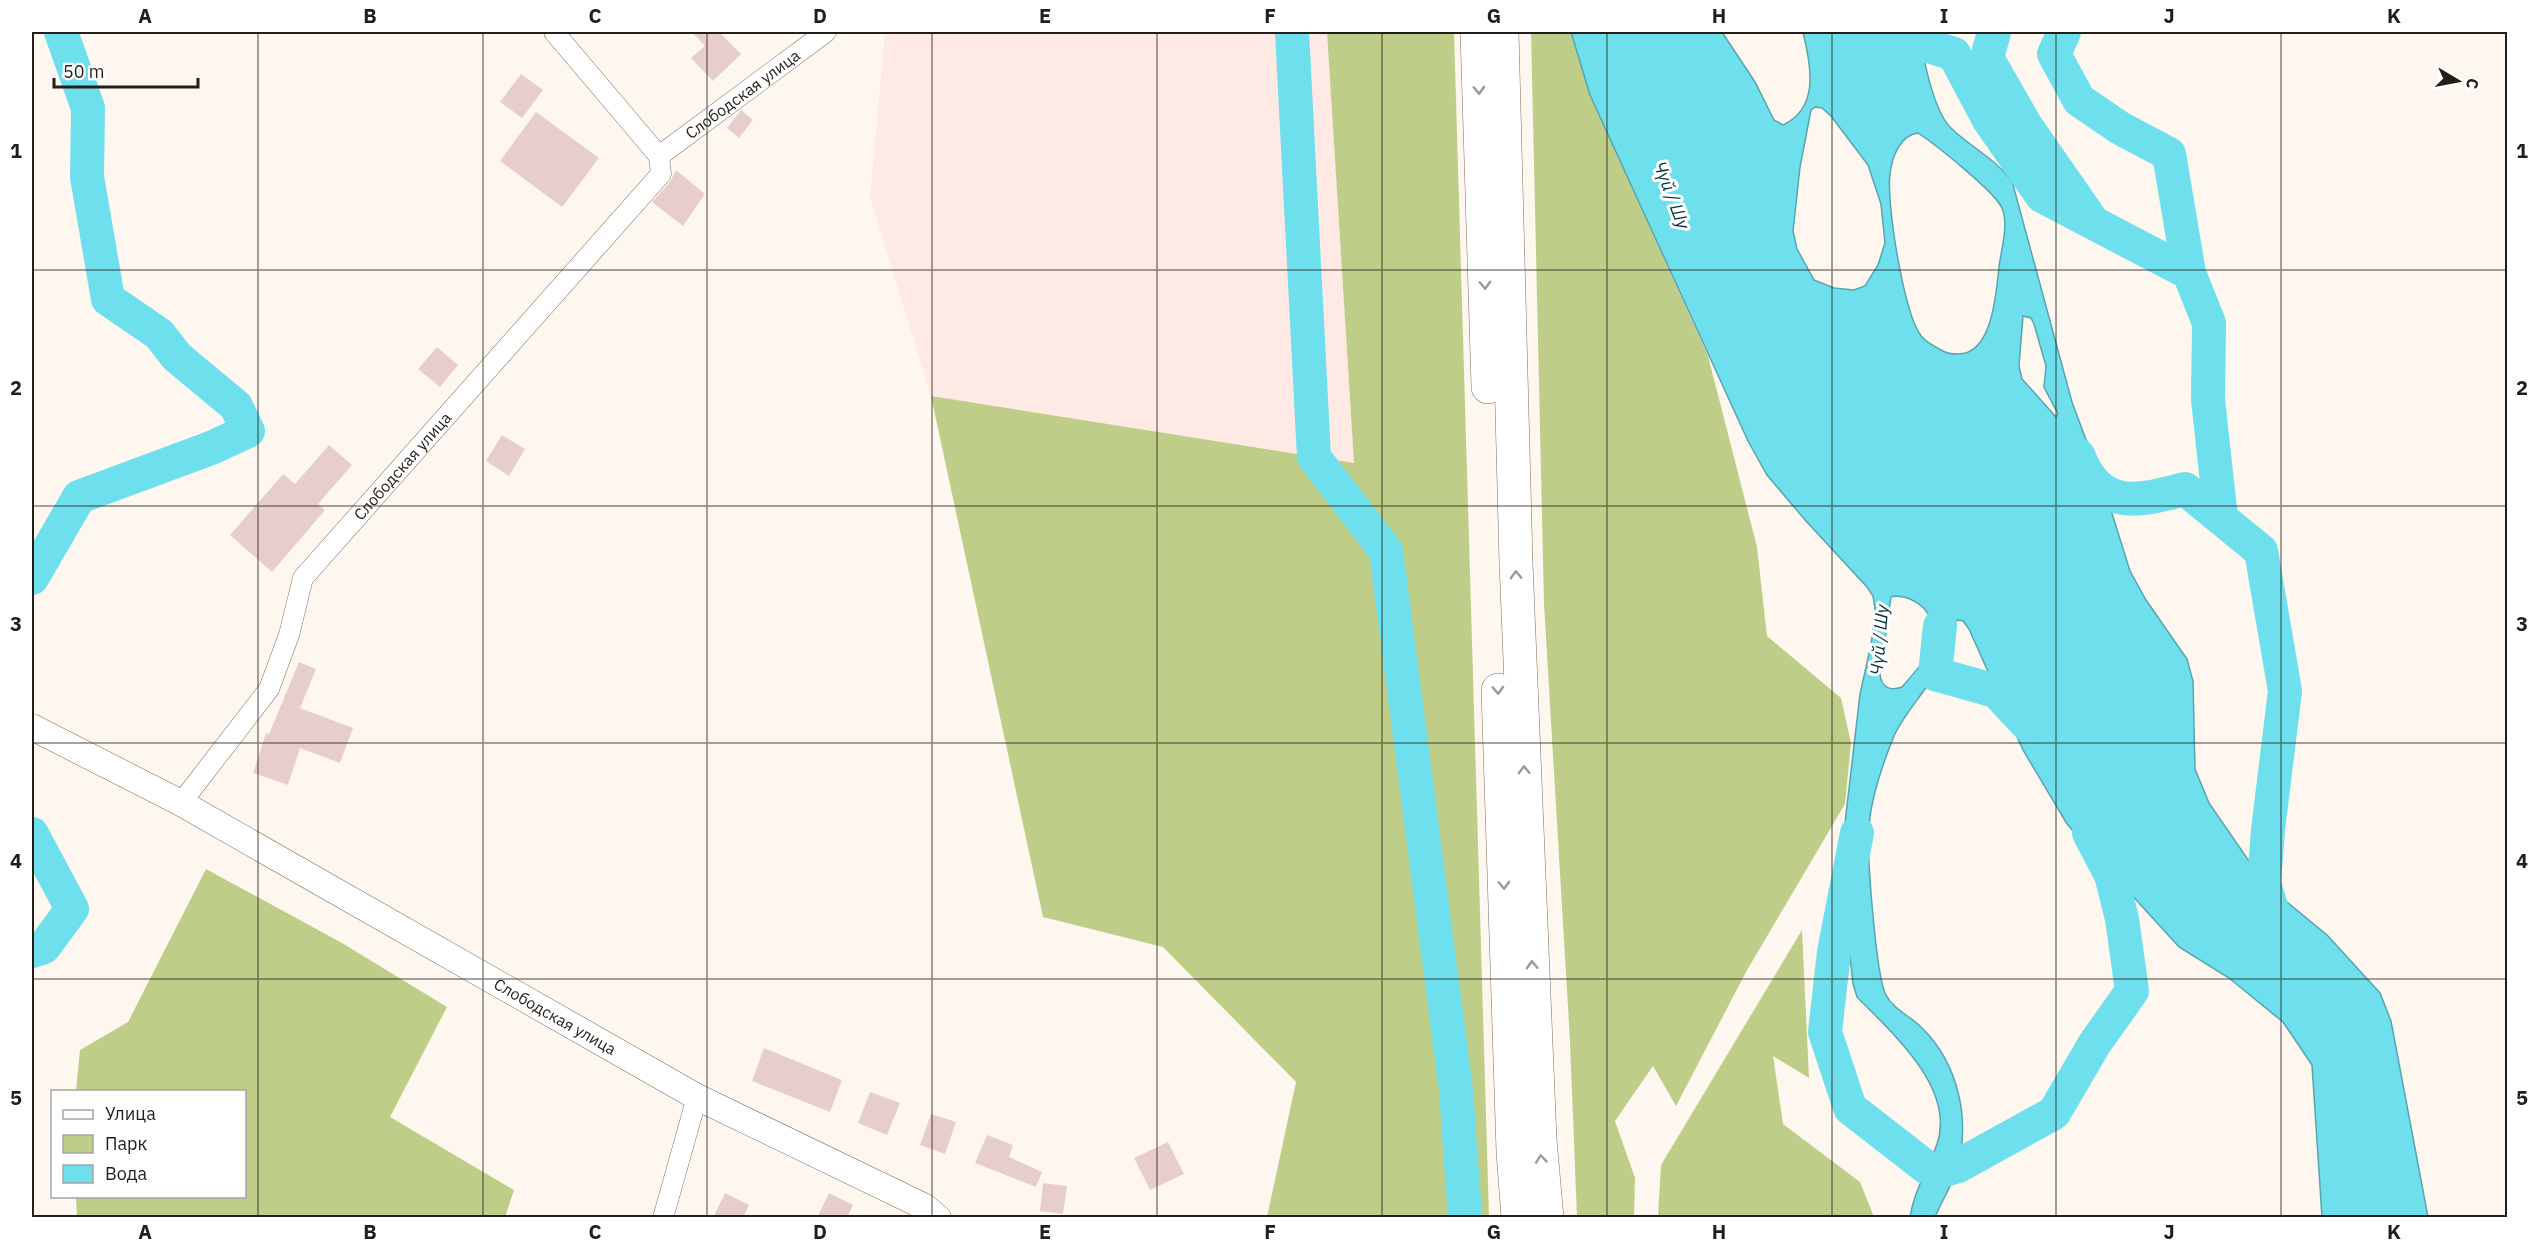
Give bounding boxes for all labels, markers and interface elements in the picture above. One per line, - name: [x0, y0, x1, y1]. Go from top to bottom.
- text: A: [138, 2, 152, 29]
- text: B: [363, 2, 377, 29]
- text: C: [588, 2, 602, 29]
- text: D: [813, 2, 827, 29]
- text: E: [1039, 2, 1051, 29]
- text: F: [1264, 2, 1276, 29]
- text: G: [1487, 2, 1501, 29]
- text: H: [1712, 2, 1726, 29]
- text: I: [1940, 2, 1948, 29]
- text: J: [2163, 2, 2175, 29]
- text: K: [2387, 2, 2401, 29]
- street label: Слободская улица: [681, 45, 804, 143]
- scale bar: [54, 51, 198, 89]
- north arrow: [2428, 51, 2488, 111]
- text: 50 m: [63, 60, 105, 83]
- text: С: [2462, 77, 2484, 90]
- one-way arrow: [1472, 85, 1485, 94]
- text: 1: [10, 137, 22, 164]
- text: 1: [2516, 137, 2528, 164]
- water label: Чүй / Шу: [1649, 158, 1696, 233]
- one-way arrow: [1479, 280, 1491, 289]
- text: 2: [10, 374, 22, 401]
- text: 2: [2516, 374, 2528, 401]
- street label: Слободская улица: [349, 408, 456, 524]
- one-way arrow: [1510, 570, 1523, 579]
- water label: Чүй / Шу: [1864, 603, 1894, 676]
- text: 3: [10, 610, 22, 637]
- text: 3: [2516, 610, 2528, 637]
- one-way arrow: [1492, 685, 1505, 694]
- one-way arrow: [1518, 765, 1531, 774]
- text: 4: [10, 847, 22, 874]
- text: 4: [2516, 847, 2528, 874]
- one-way arrow: [1498, 880, 1511, 889]
- one-way arrow: [1526, 960, 1539, 969]
- street label: Слободская улица: [491, 974, 620, 1059]
- text: 5: [10, 1084, 22, 1111]
- text: 5: [2516, 1084, 2528, 1111]
- legend: [51, 1090, 246, 1198]
- text: Улица: [105, 1102, 156, 1125]
- text: Парк: [105, 1132, 148, 1155]
- one-way arrow: [1535, 1155, 1548, 1164]
- text: Вода: [105, 1162, 148, 1185]
- text: A: [138, 1218, 152, 1245]
- text: B: [363, 1218, 377, 1245]
- text: C: [588, 1218, 602, 1245]
- text: D: [813, 1218, 827, 1245]
- text: E: [1039, 1218, 1051, 1245]
- text: F: [1264, 1218, 1276, 1245]
- text: G: [1487, 1218, 1501, 1245]
- text: H: [1712, 1218, 1726, 1245]
- text: I: [1940, 1218, 1948, 1245]
- text: J: [2163, 1218, 2175, 1245]
- text: K: [2387, 1218, 2401, 1245]

